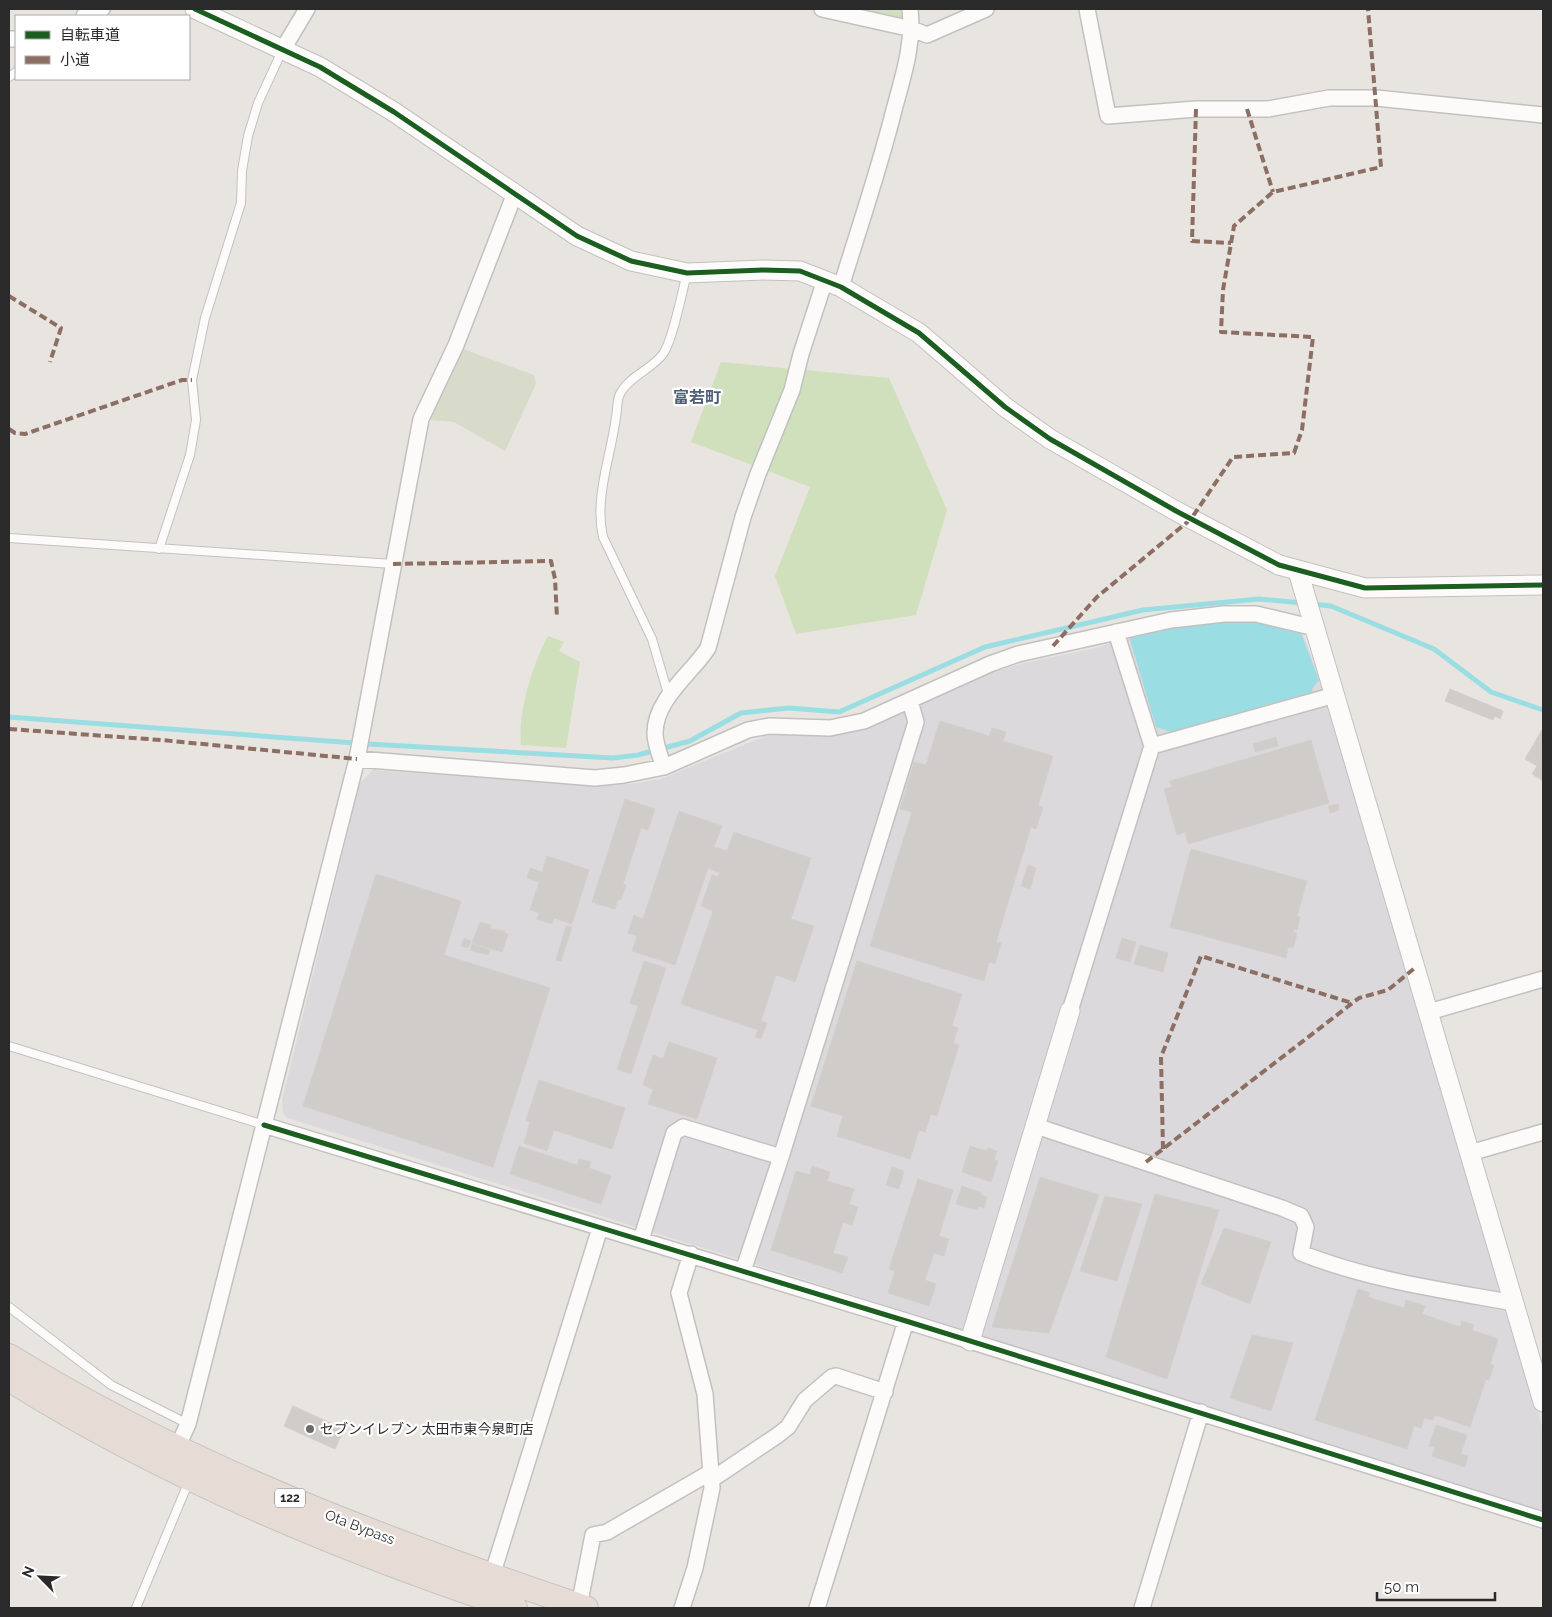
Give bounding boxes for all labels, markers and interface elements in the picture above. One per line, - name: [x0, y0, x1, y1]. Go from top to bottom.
- legend: [15, 15, 190, 80]
- text: 自転車道: [60, 26, 120, 44]
- text: 小道: [60, 51, 90, 69]
- district label: 富若町: [673, 388, 721, 407]
- place label: セブンイレブン 太田市東今泉町店: [320, 1421, 534, 1437]
- marker: セブンイレブン 太田市東今泉町店: [304, 1423, 316, 1435]
- road number: 122: [275, 1489, 305, 1508]
- street label: Ota Bypass: [323, 1506, 397, 1548]
- north arrow: [15, 1552, 65, 1602]
- text: N: [19, 1564, 38, 1580]
- scale bar: [1377, 1570, 1494, 1602]
- text: 50 m: [1384, 1578, 1419, 1596]

